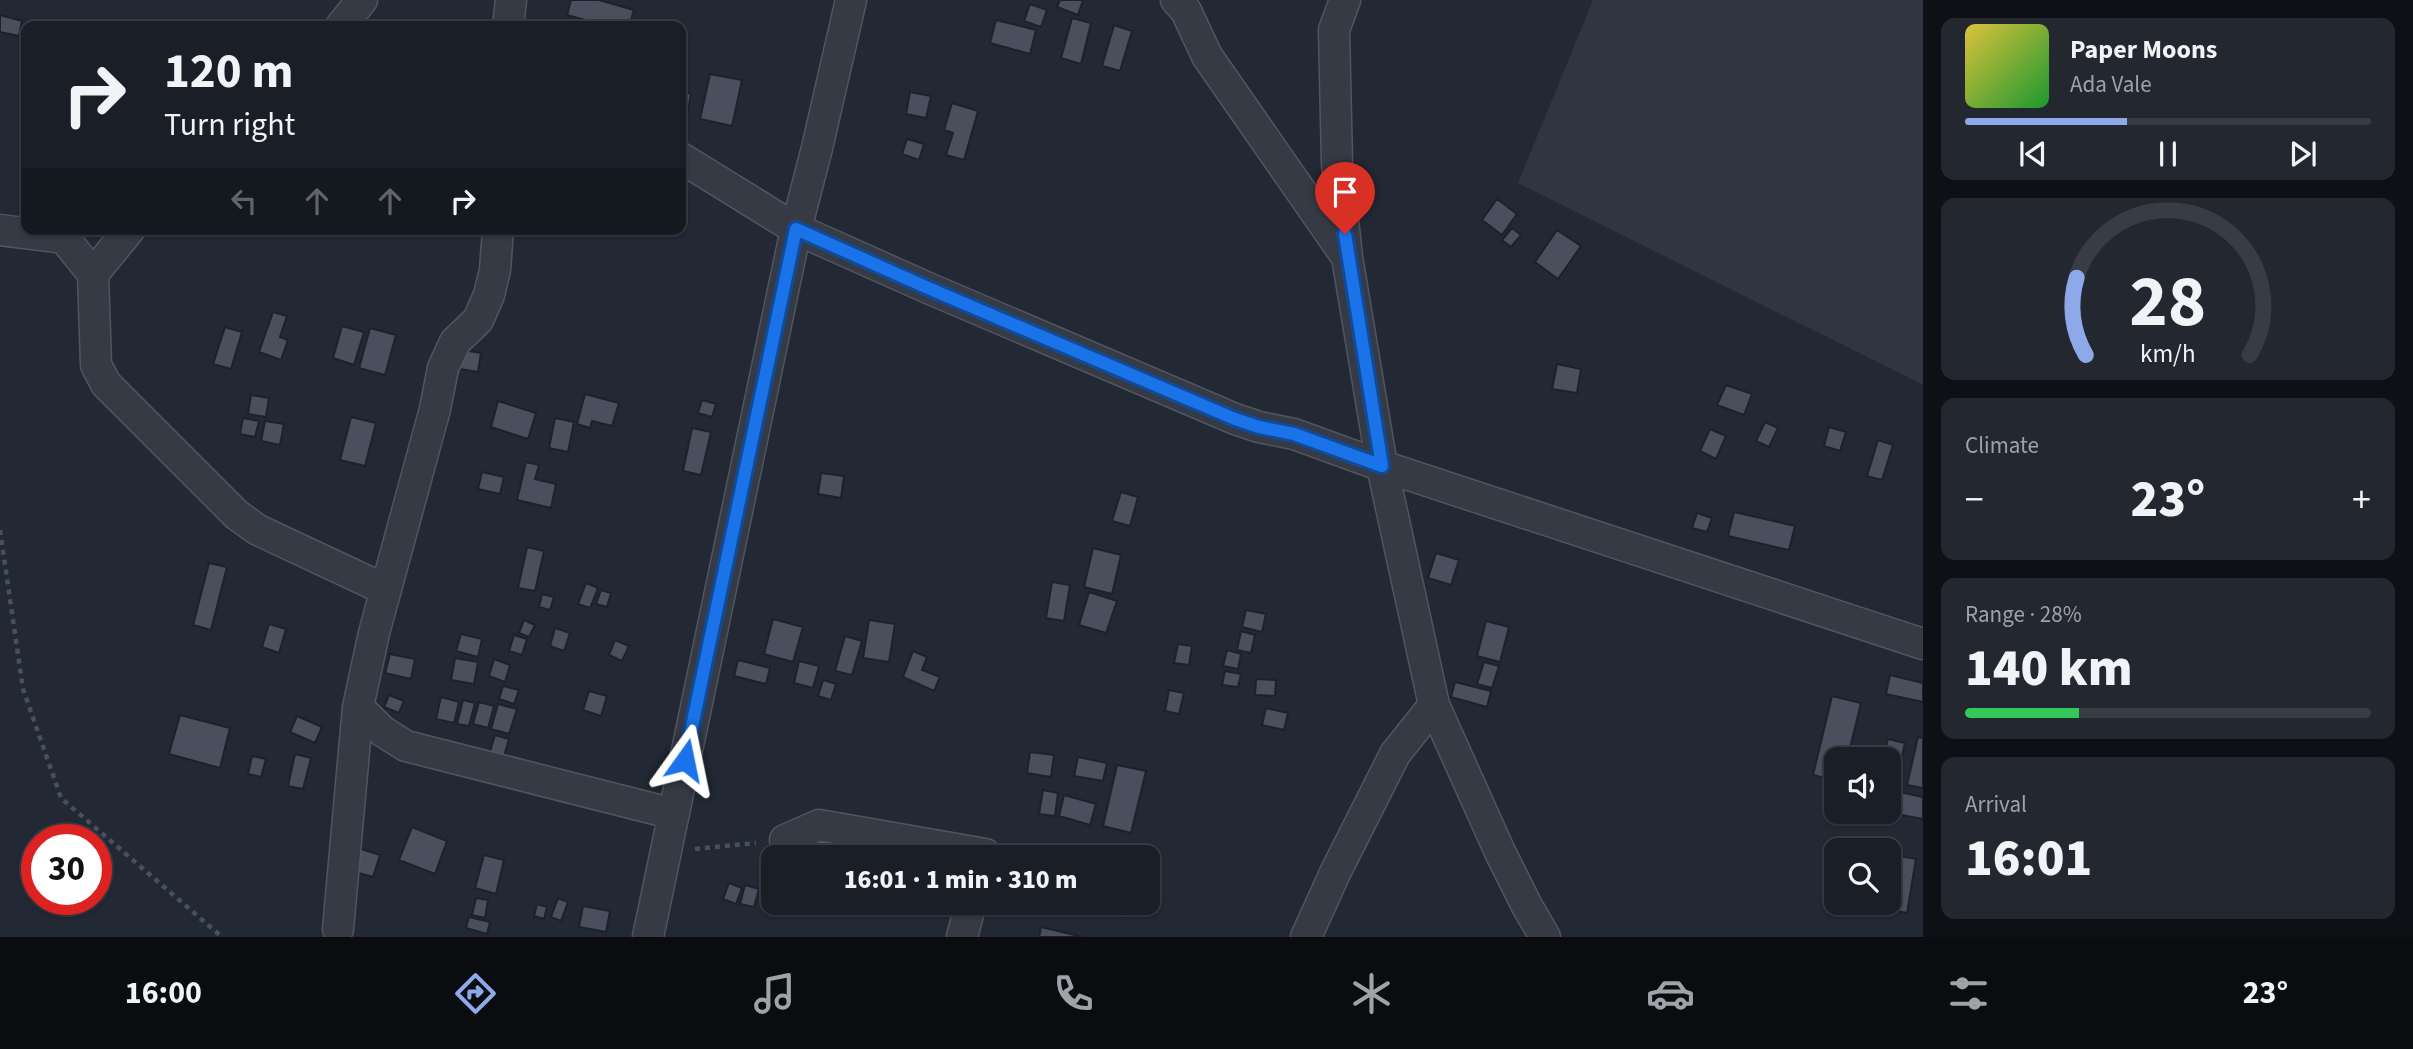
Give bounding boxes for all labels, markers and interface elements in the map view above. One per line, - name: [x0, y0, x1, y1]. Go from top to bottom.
- text: Paper Moons: [2070, 31, 2217, 68]
- text: 120 m: [164, 37, 293, 107]
- icon: right: [49, 49, 140, 140]
- text: Ada Vale: [2070, 68, 2152, 101]
- text: Turn right: [164, 102, 295, 148]
- icon: previous: [2014, 135, 2052, 173]
- icon: pause: [2149, 135, 2187, 173]
- icon: next: [2284, 135, 2322, 173]
- pin: [1315, 162, 1375, 234]
- icon: arrive: [1326, 173, 1364, 211]
- icon: left: [225, 182, 263, 220]
- icon: ahead: [298, 182, 336, 220]
- icon: ahead: [371, 182, 409, 220]
- icon: right: [444, 182, 482, 220]
- text: 28: [2130, 250, 2206, 354]
- text: km/h: [2140, 336, 2196, 372]
- text: Climate: [1965, 429, 2039, 462]
- text: 23°: [2131, 463, 2205, 537]
- text: −: [1965, 473, 1984, 527]
- text: +: [2352, 473, 2371, 527]
- text: Range · 28%: [1965, 598, 2082, 631]
- text: 140 km: [1965, 632, 2133, 706]
- position arrow: [648, 723, 722, 797]
- map controls: [1824, 747, 1901, 915]
- button: sound: [1824, 747, 1901, 824]
- text: Arrival: [1965, 788, 2027, 821]
- text: 16:01: [1965, 822, 2092, 896]
- speed limit sign: 30: [21, 824, 112, 915]
- button: search: [1824, 838, 1901, 915]
- text: 16:01 · 1 min · 310 m: [844, 861, 1077, 898]
- icon: directions: [451, 969, 500, 1018]
- icon: music: [750, 969, 799, 1018]
- icon: phone: [1049, 969, 1098, 1018]
- icon: climate: [1347, 969, 1396, 1018]
- icon: car: [1646, 969, 1695, 1018]
- icon: filters: [1944, 969, 1993, 1018]
- text: 16:00: [125, 970, 202, 1016]
- text: 23°: [2243, 970, 2288, 1016]

